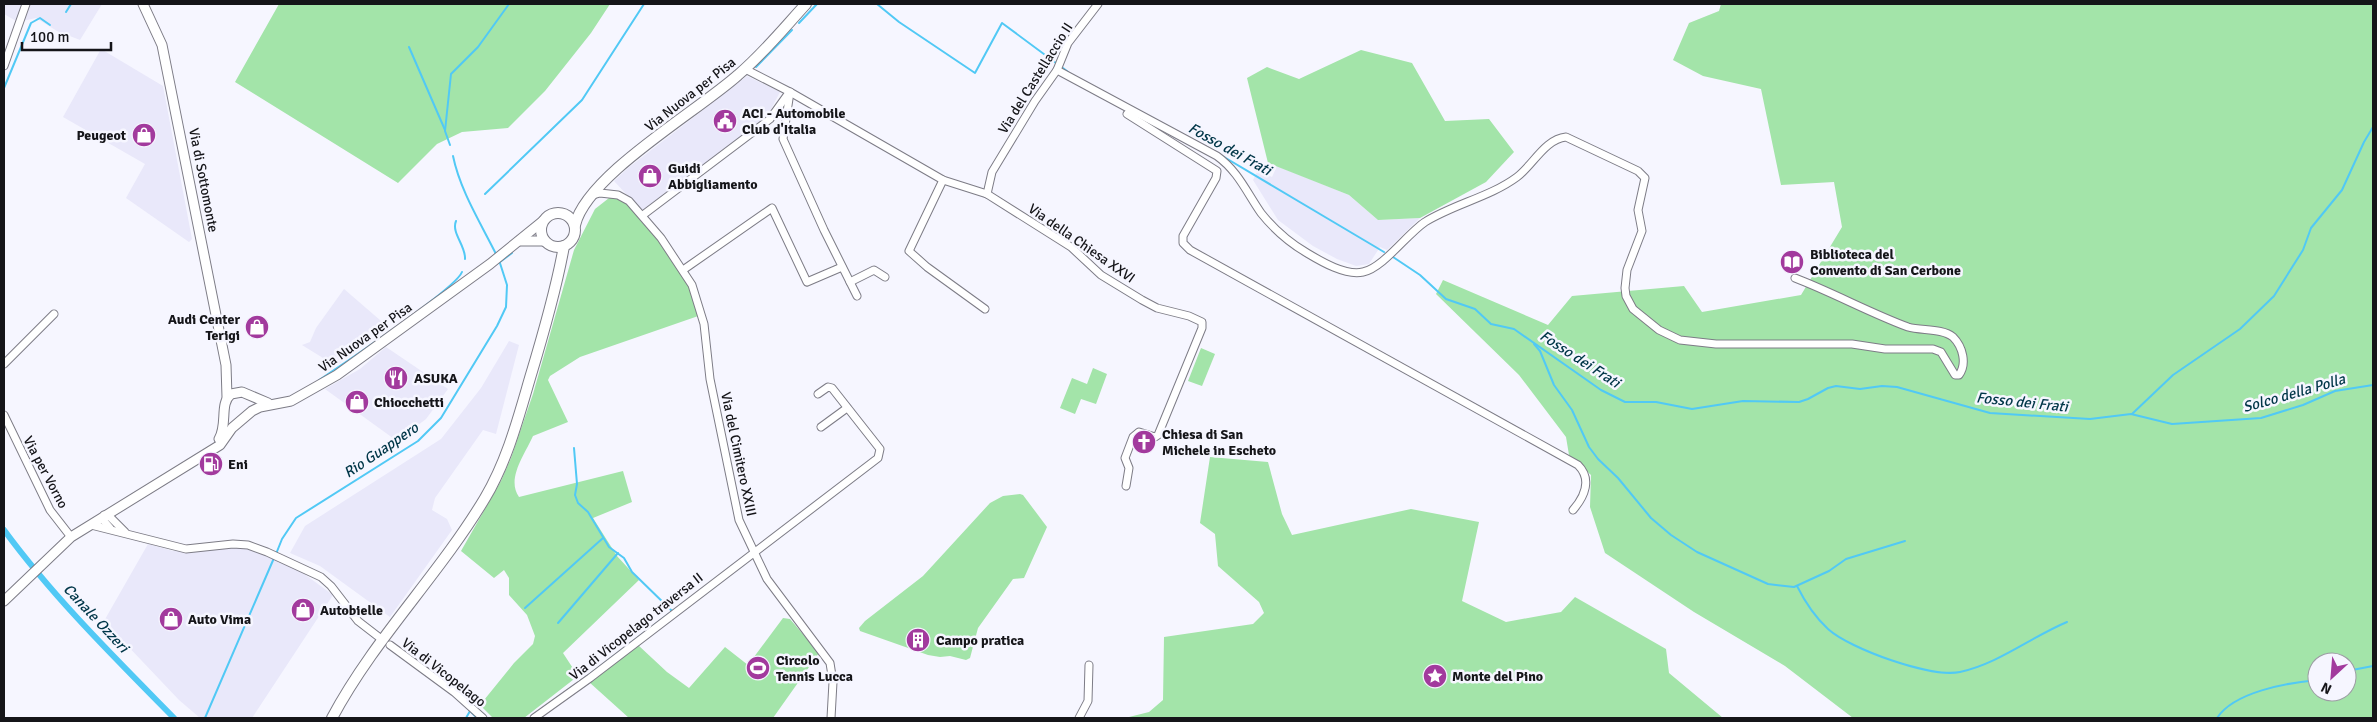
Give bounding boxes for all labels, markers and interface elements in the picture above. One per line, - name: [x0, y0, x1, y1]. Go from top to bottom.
- scale bar: [22, 20, 111, 52]
- street label: Via del Castellaccio II: [994, 20, 1076, 137]
- text: 100 m: [30, 28, 70, 46]
- street label: Via Nuova per Pisa: [642, 54, 739, 135]
- place label: ACI - Automobile Club d'Italia: [742, 105, 846, 138]
- public building icon: ACI - Automobile Club d'Italia: [712, 108, 738, 134]
- water label: Fosso dei Frati: [1185, 119, 1276, 180]
- shop icon: Peugeot: [131, 122, 157, 148]
- street label: Via di Sottomonte: [185, 126, 222, 234]
- place label: Peugeot: [76, 127, 127, 144]
- place label: Guidi Abbigliamento: [668, 160, 758, 193]
- shop icon: Guidi Abbigliamento: [637, 163, 663, 189]
- street label: Via della Chiesa XXVI: [1025, 200, 1138, 287]
- place label: Biblioteca del Convento di San Cerbone: [1810, 246, 1961, 279]
- library icon: Biblioteca del Convento di San Cerbone: [1779, 249, 1805, 275]
- street label: Via Nuova per Pisa: [315, 299, 415, 376]
- place label: Audi Center Terigi: [168, 311, 240, 344]
- shop icon: Audi Center Terigi: [244, 314, 270, 340]
- water label: Fosso dei Frati: [1537, 326, 1625, 393]
- restaurant icon: ASUKA: [383, 365, 409, 391]
- place label: ASUKA: [414, 370, 458, 387]
- water label: Solco della Polla: [2241, 370, 2348, 416]
- water label: Fosso dei Frati: [1975, 388, 2071, 416]
- shop icon: Chiocchetti: [344, 389, 370, 415]
- street label: Via del Cimitero XXIII: [717, 390, 760, 518]
- place label: Chiocchetti: [374, 394, 444, 411]
- water label: Rio Guappero: [340, 418, 423, 482]
- place label: Chiesa di San Michele in Escheto: [1162, 426, 1276, 459]
- church icon: Chiesa di San Michele in Escheto: [1131, 429, 1157, 455]
- street label: Via per Vorno: [19, 433, 72, 511]
- fuel station icon: Eni: [198, 451, 224, 477]
- place label: Eni: [228, 456, 248, 473]
- street label: Via di Vicopelago traversa II: [566, 569, 707, 684]
- water label: Canale Ozzeri: [60, 580, 134, 658]
- shop icon: Autobielle: [290, 597, 316, 623]
- place label: Autobielle: [320, 602, 383, 619]
- shop icon: Auto Vima: [158, 606, 184, 632]
- place label: Auto Vima: [188, 611, 251, 628]
- building icon: Campo pratica: [905, 627, 931, 653]
- place label: Campo pratica: [936, 632, 1024, 649]
- street label: Via di Vicopelago: [398, 634, 489, 711]
- place label: Circolo Tennis Lucca: [776, 652, 853, 685]
- north arrow: [2307, 652, 2357, 702]
- sports icon: Circolo Tennis Lucca: [745, 655, 771, 681]
- place icon: Monte del Pino: [1422, 663, 1448, 689]
- place label: Monte del Pino: [1452, 668, 1543, 685]
- text: N: [2318, 678, 2335, 698]

